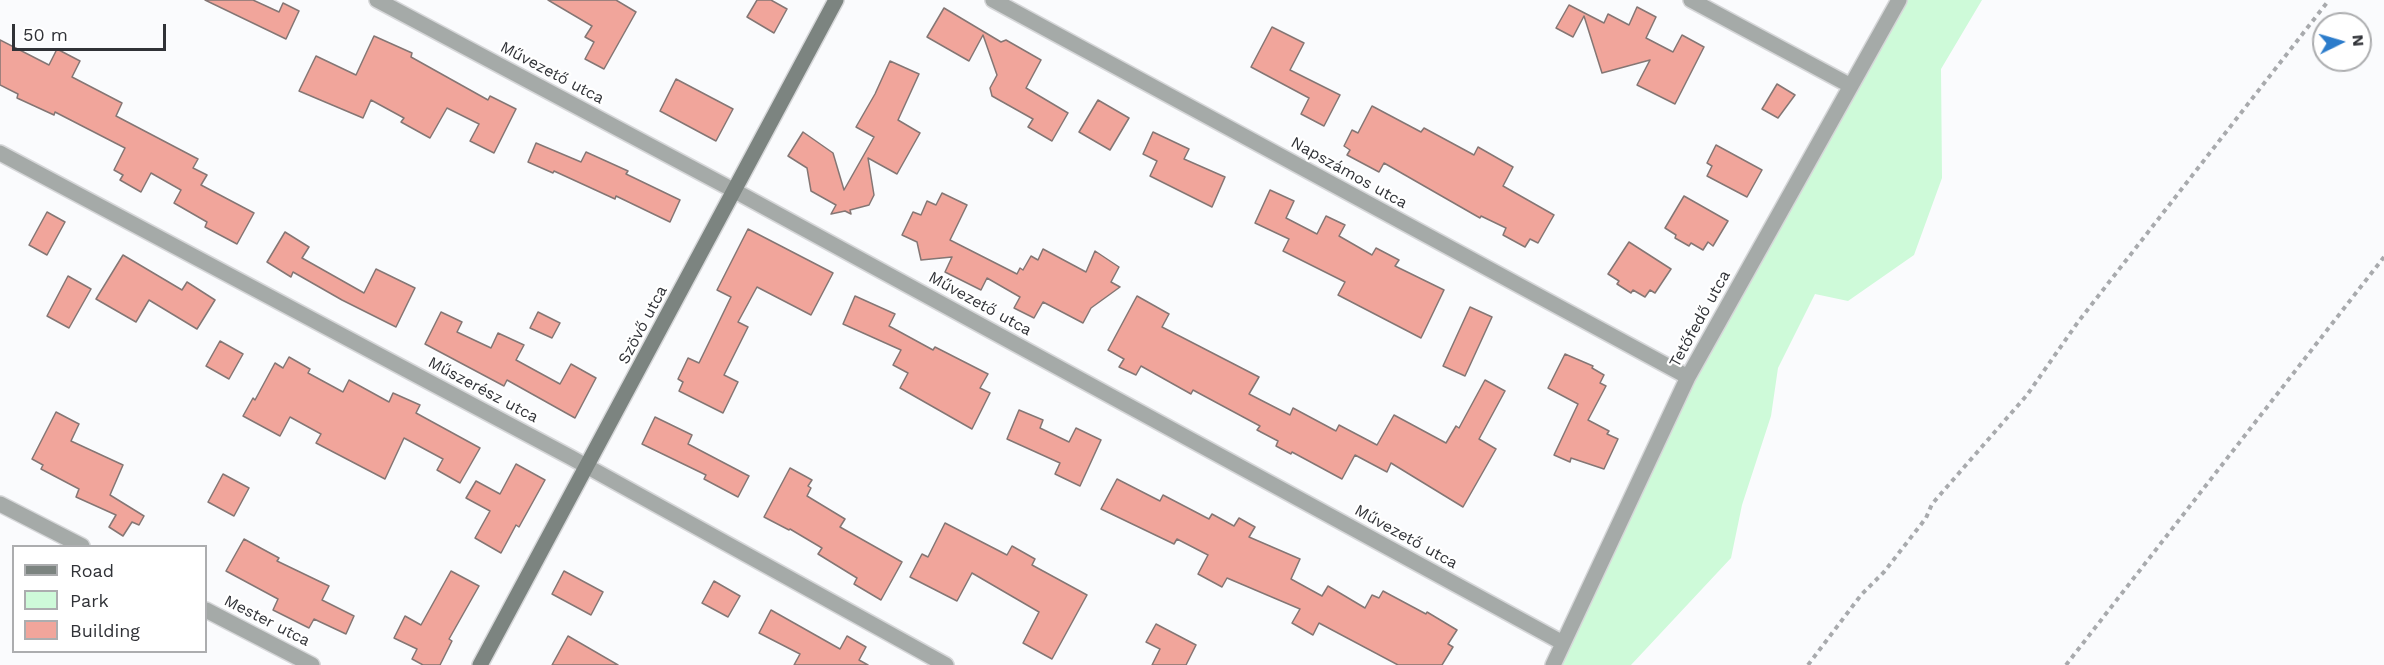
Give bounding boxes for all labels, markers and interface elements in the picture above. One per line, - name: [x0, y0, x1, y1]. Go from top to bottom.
- scale bar: [15, 12, 170, 50]
- north arrow: [2312, 12, 2372, 72]
- text: 50 m: [23, 24, 68, 45]
- text: N: [2348, 34, 2368, 47]
- street label: Művezető utca: [497, 38, 607, 108]
- street label: Napszámos utca: [1287, 133, 1411, 213]
- street label: Tetőfedő utca: [1665, 267, 1735, 371]
- street label: Művezető utca: [925, 268, 1035, 340]
- street label: Szövő utca: [614, 282, 672, 368]
- street label: Műszerész utca: [425, 353, 541, 427]
- street label: Művezető utca: [1351, 501, 1461, 573]
- legend: [12, 545, 207, 653]
- text: Road: [70, 560, 114, 581]
- text: Park: [70, 590, 109, 611]
- street label: Mester utca: [221, 591, 313, 651]
- text: Building: [70, 620, 140, 641]

